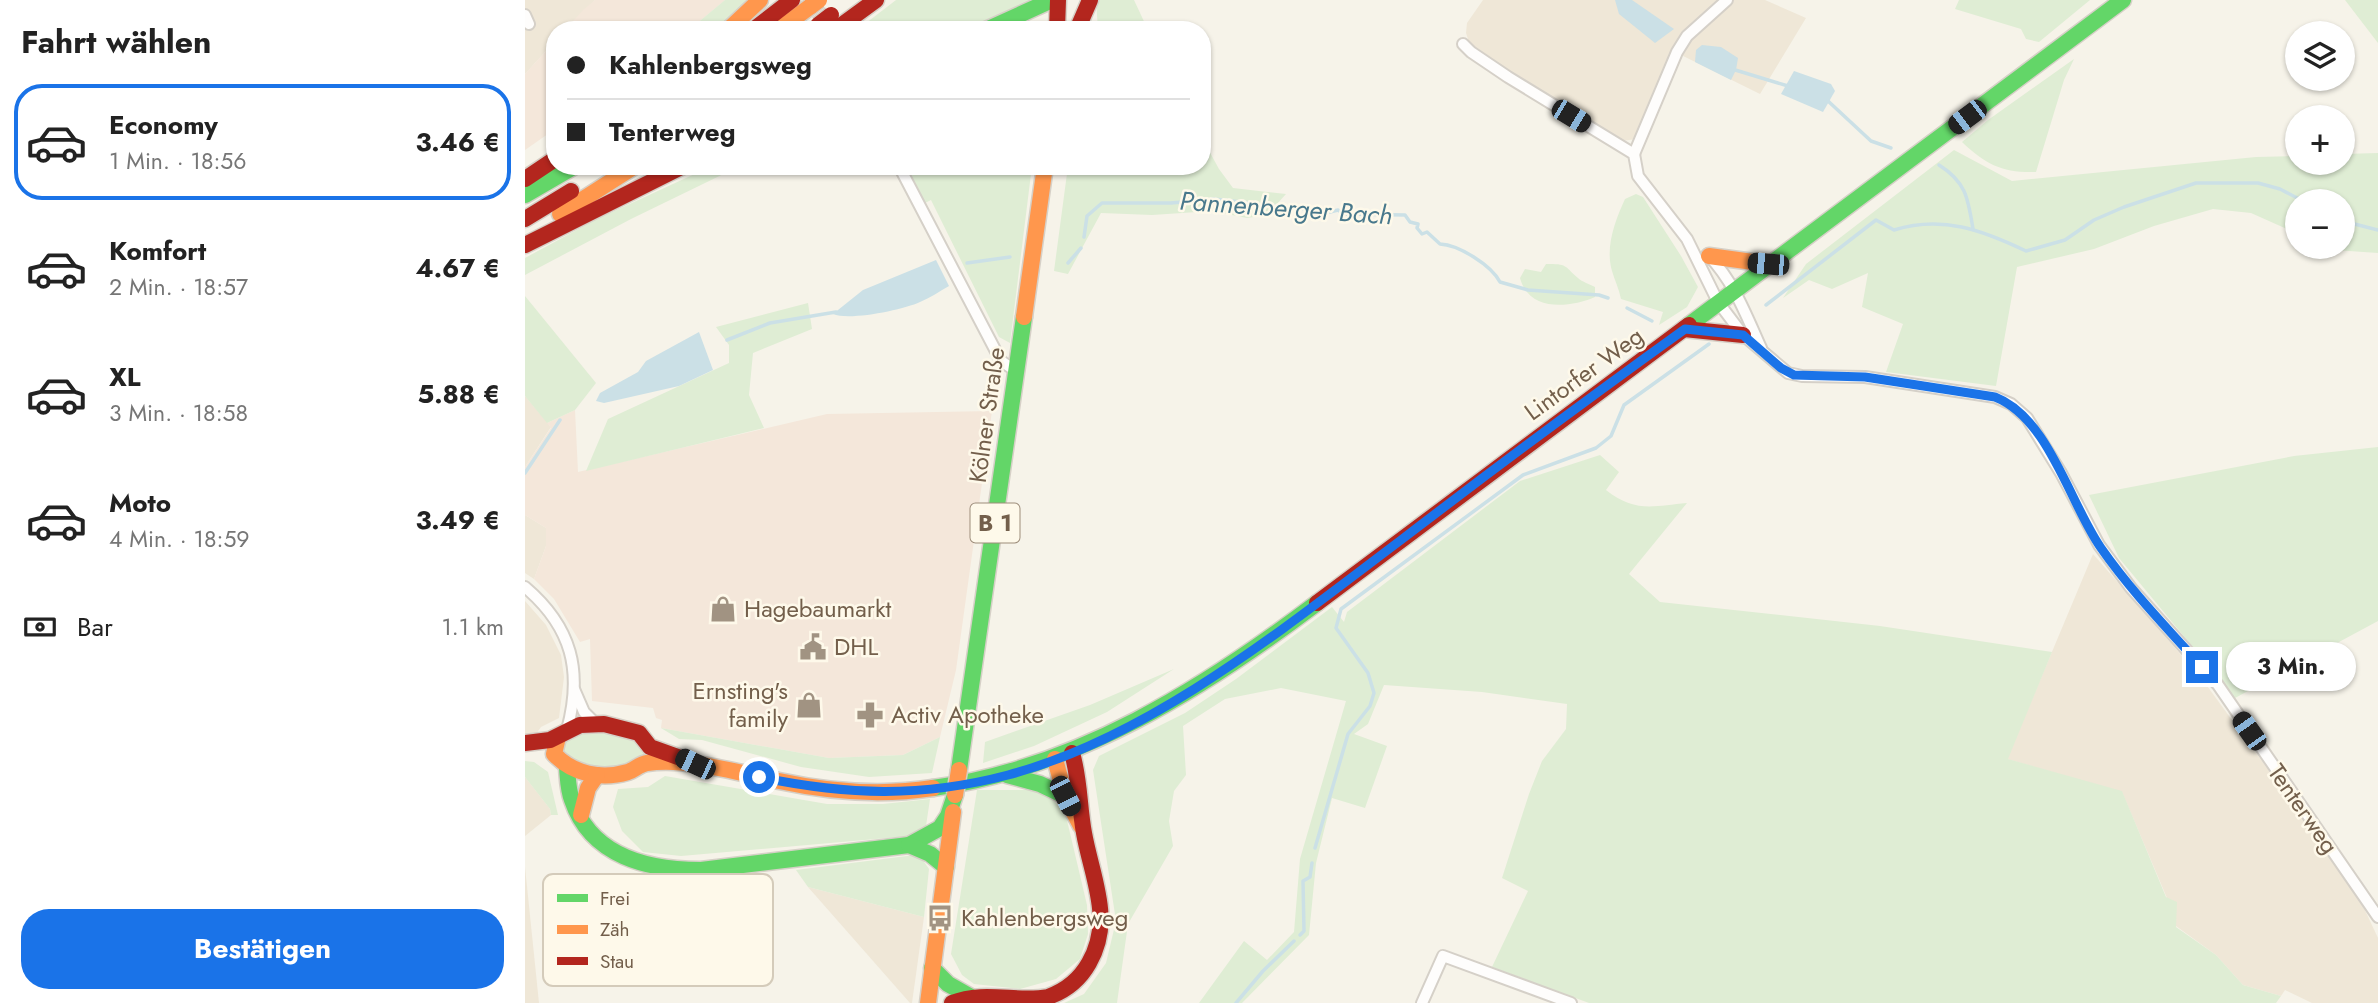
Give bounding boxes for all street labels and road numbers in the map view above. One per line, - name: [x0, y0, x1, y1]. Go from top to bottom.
- street label: Lintorfer Weg: [1517, 319, 1650, 429]
- street label: Kölner Straße: [960, 345, 1013, 485]
- road number: B 1: [971, 503, 1019, 542]
- street label: Tenterweg: [2260, 757, 2347, 861]

